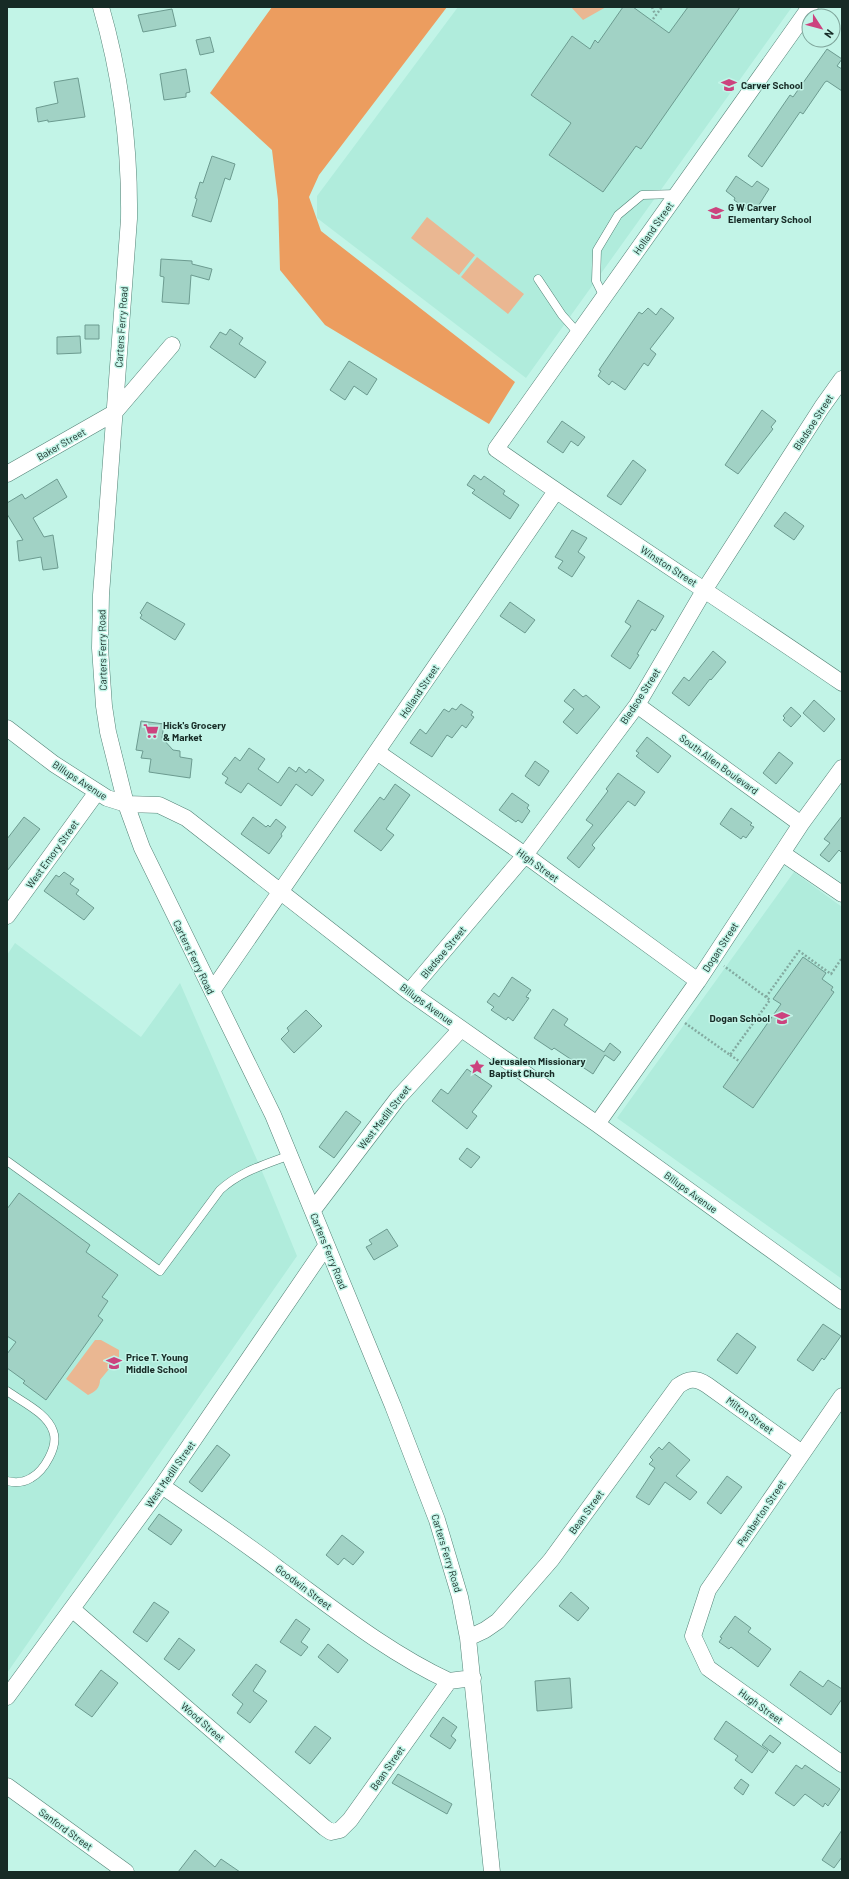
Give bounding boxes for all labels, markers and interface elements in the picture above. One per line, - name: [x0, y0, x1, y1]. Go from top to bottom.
- north arrow: [801, 8, 841, 48]
- text: N: [822, 27, 837, 41]
- school or university icon: Carver School: [720, 76, 738, 94]
- place label: Carver School: [741, 79, 803, 91]
- street label: Holland Street: [630, 199, 676, 257]
- place label: G W Carver Elementary School: [728, 201, 811, 225]
- school or university icon: G W Carver Elementary School: [707, 204, 725, 222]
- street label: Carters Ferry Road: [112, 286, 130, 368]
- street label: Bledsoe Street: [790, 391, 836, 452]
- street label: Baker Street: [34, 425, 88, 463]
- street label: Winston Street: [638, 543, 700, 589]
- street label: Carters Ferry Road: [95, 609, 109, 691]
- street label: Holland Street: [397, 662, 441, 720]
- street label: Bledsoe Street: [617, 665, 663, 726]
- place label: Hick's Grocery & Market: [163, 719, 226, 743]
- supermarket icon: Hick's Grocery & Market: [142, 722, 160, 740]
- street label: South Allen Boulevard: [677, 731, 761, 797]
- street label: Billups Avenue: [50, 758, 110, 802]
- street label: West Emory Street: [23, 817, 81, 890]
- street label: High Street: [515, 846, 562, 885]
- street label: Carters Ferry Road: [171, 918, 217, 996]
- street label: Dogan Street: [700, 920, 741, 974]
- street label: Bledsoe Street: [418, 923, 468, 980]
- street label: Billups Avenue: [398, 981, 456, 1027]
- school or university icon: Dogan School: [773, 1009, 791, 1027]
- place label: Dogan School: [710, 1012, 770, 1024]
- place label: Jerusalem Missionary Baptist Church: [489, 1055, 586, 1079]
- place icon: Jerusalem Missionary Baptist Church: [468, 1058, 486, 1076]
- street label: West Medill Street: [355, 1082, 413, 1152]
- street label: Billups Avenue: [662, 1169, 720, 1215]
- street label: Carters Ferry Road: [308, 1211, 350, 1291]
- place label: Price T. Young Middle School: [126, 1351, 189, 1375]
- school or university icon: Price T. Young Middle School: [105, 1354, 123, 1372]
- street label: Milton Street: [724, 1394, 776, 1436]
- street label: West Medill Street: [143, 1438, 198, 1510]
- street label: Pemberton Street: [734, 1477, 788, 1548]
- street label: Bean Street: [566, 1487, 606, 1536]
- street label: Carters Ferry Road: [429, 1513, 465, 1593]
- street label: Goodwin Street: [274, 1562, 335, 1612]
- street label: Hugh Street: [736, 1686, 786, 1726]
- street label: Wood Street: [179, 1700, 228, 1744]
- street label: Bean Street: [367, 1743, 407, 1792]
- street label: Sanford Street: [37, 1806, 95, 1853]

